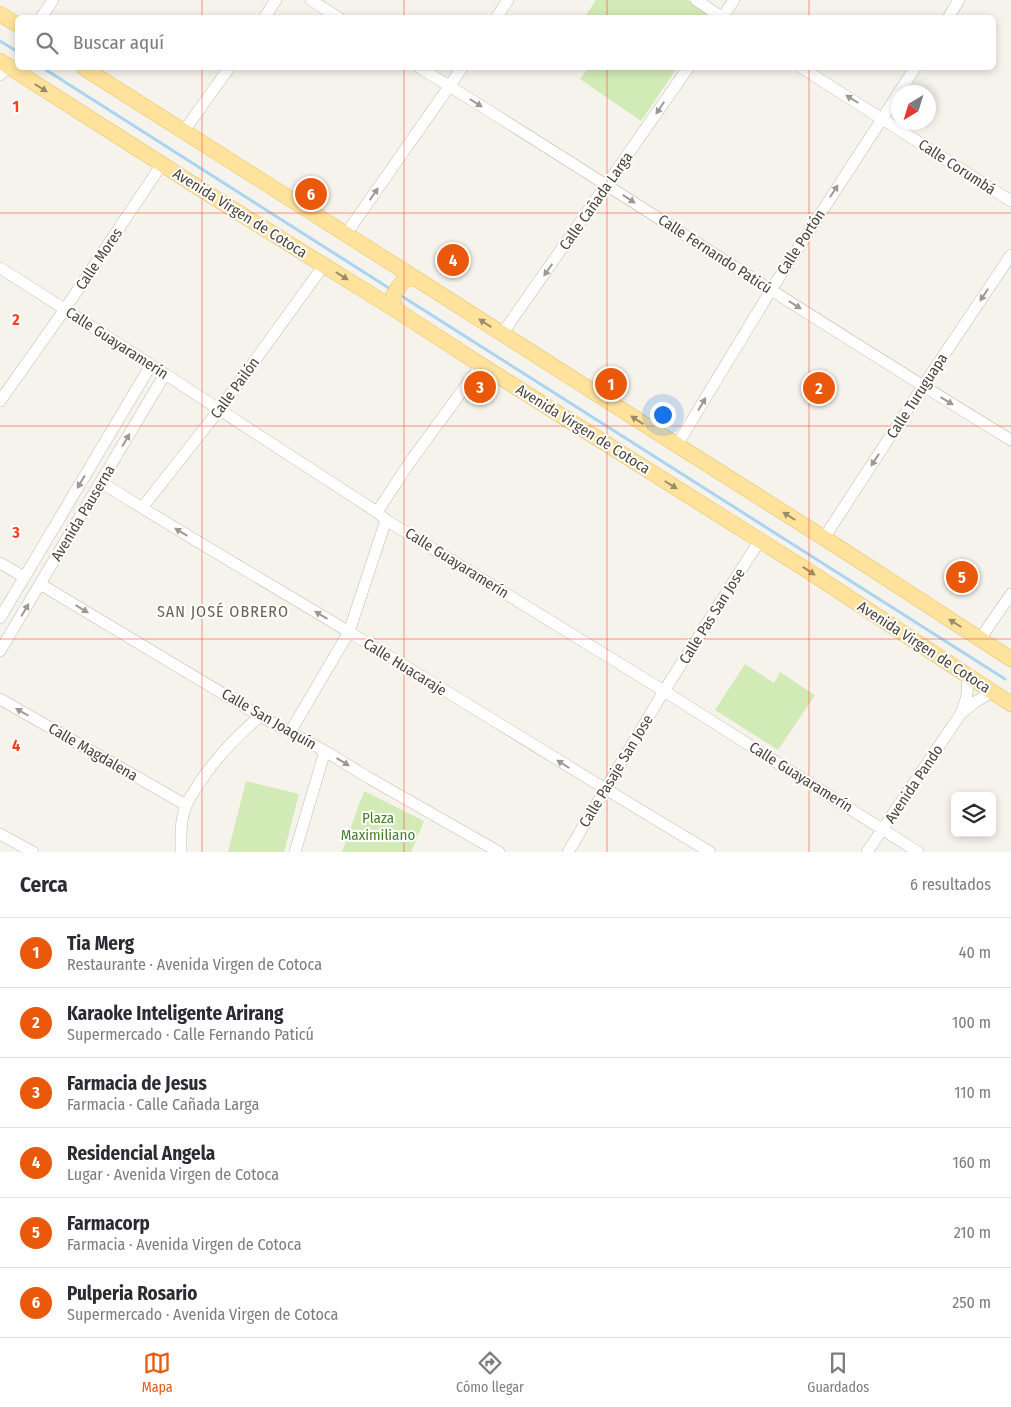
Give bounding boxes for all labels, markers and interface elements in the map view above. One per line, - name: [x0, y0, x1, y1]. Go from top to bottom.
- search box: [15, 15, 996, 70]
- icon: search: [33, 29, 61, 57]
- text: Buscar aquí: [73, 31, 164, 54]
- one-way arrow: [35, 83, 48, 92]
- north arrow: [891, 85, 936, 130]
- one-way arrow: [846, 95, 859, 104]
- text: 1: [13, 97, 19, 116]
- one-way arrow: [470, 98, 483, 107]
- one-way arrow: [655, 101, 665, 114]
- street label: Calle Corumbá: [915, 135, 999, 199]
- street label: Calle Cañada Larga: [556, 149, 636, 253]
- street label: Avenida Virgen de Cotoca: [170, 164, 310, 262]
- pin: 6: [295, 175, 327, 213]
- one-way arrow: [829, 185, 838, 198]
- one-way arrow: [369, 188, 379, 201]
- one-way arrow: [622, 194, 635, 203]
- street label: Calle Portón: [773, 206, 829, 278]
- street label: Calle Fernando Paticú: [655, 211, 775, 297]
- street label: Calle Mores: [72, 225, 126, 293]
- pin: 4: [437, 241, 469, 279]
- one-way arrow: [543, 263, 553, 277]
- one-way arrow: [335, 272, 348, 281]
- one-way arrow: [979, 289, 989, 302]
- one-way arrow: [788, 301, 801, 310]
- street label: Calle Guayaramerín: [62, 303, 172, 383]
- text: 2: [11, 310, 20, 329]
- one-way arrow: [479, 318, 492, 328]
- street label: Calle Turuguapa: [883, 350, 951, 442]
- street label: Calle Pailón: [207, 354, 263, 422]
- pin: 1: [595, 365, 627, 403]
- pin: 3: [464, 368, 496, 406]
- pin: 2: [803, 369, 835, 407]
- street label: Avenida Virgen de Cotoca: [513, 380, 653, 478]
- one-way arrow: [697, 397, 706, 410]
- one-way arrow: [941, 397, 954, 406]
- your location: [650, 402, 676, 428]
- one-way arrow: [630, 415, 644, 425]
- one-way arrow: [121, 433, 130, 446]
- one-way arrow: [870, 453, 880, 467]
- street label: Avenida Pauserna: [47, 462, 119, 564]
- one-way arrow: [77, 476, 86, 489]
- one-way arrow: [665, 480, 678, 489]
- one-way arrow: [783, 512, 796, 521]
- text: 3: [11, 523, 20, 542]
- street label: Calle Guayaramerín: [402, 524, 512, 602]
- one-way arrow: [175, 527, 188, 536]
- pin: 5: [946, 558, 978, 596]
- street label: Calle Pas San Jose: [675, 565, 749, 667]
- one-way arrow: [802, 567, 815, 576]
- street label: Avenida Virgen de Cotoca: [854, 597, 994, 697]
- district label: SAN JOSÉ OBRERO: [157, 602, 289, 621]
- one-way arrow: [21, 603, 30, 616]
- one-way arrow: [76, 605, 89, 614]
- one-way arrow: [314, 610, 327, 619]
- one-way arrow: [948, 619, 962, 628]
- street label: Calle Huacaraje: [360, 634, 450, 700]
- street label: Calle San Joaquín: [218, 685, 320, 753]
- one-way arrow: [15, 707, 29, 716]
- street label: Calle Pasaje San Jose: [575, 712, 657, 830]
- street label: Calle Magdalena: [45, 719, 141, 785]
- text: 4: [12, 736, 20, 755]
- street label: Calle Guayaramerín: [746, 738, 856, 816]
- street label: Avenida Pando: [881, 741, 947, 827]
- one-way arrow: [336, 758, 350, 767]
- one-way arrow: [557, 760, 570, 769]
- map controls: [951, 792, 996, 837]
- button: layers: [951, 792, 996, 837]
- park label: Plaza Maximiliano: [341, 809, 415, 844]
- text: Cerca: [20, 872, 68, 898]
- text: 6 resultados: [910, 875, 991, 894]
- text: Tia Merg: [67, 932, 134, 955]
- text: 1: [33, 943, 39, 962]
- text: 40 m: [959, 943, 991, 962]
- text: Restaurante · Avenida Virgen de Cotoca: [67, 955, 322, 974]
- text: Karaoke Inteligente Arirang: [67, 1002, 283, 1025]
- text: 2: [32, 1013, 40, 1032]
- text: 100 m: [952, 1013, 991, 1032]
- text: Supermercado · Calle Fernando Paticú: [67, 1025, 314, 1044]
- text: Farmacia de Jesus: [67, 1072, 207, 1095]
- text: 3: [32, 1083, 40, 1102]
- text: 110 m: [954, 1083, 991, 1102]
- text: Farmacia · Calle Cañada Larga: [67, 1095, 259, 1114]
- text: Residencial Angela: [67, 1142, 215, 1165]
- text: 4: [32, 1153, 40, 1172]
- text: 160 m: [952, 1153, 991, 1172]
- text: Lugar · Avenida Virgen de Cotoca: [67, 1165, 279, 1184]
- text: Farmacorp: [67, 1212, 150, 1235]
- text: 5: [32, 1223, 40, 1242]
- text: 210 m: [954, 1223, 991, 1242]
- text: Farmacia · Avenida Virgen de Cotoca: [67, 1235, 302, 1254]
- text: Pulperia Rosario: [67, 1282, 197, 1305]
- text: 6: [32, 1293, 40, 1312]
- text: 250 m: [952, 1293, 991, 1312]
- text: Supermercado · Avenida Virgen de Cotoca: [67, 1305, 338, 1324]
- tab: Mapa: [142, 1349, 173, 1396]
- tab: Cómo llegar: [456, 1349, 524, 1396]
- tab: Guardados: [807, 1349, 869, 1396]

